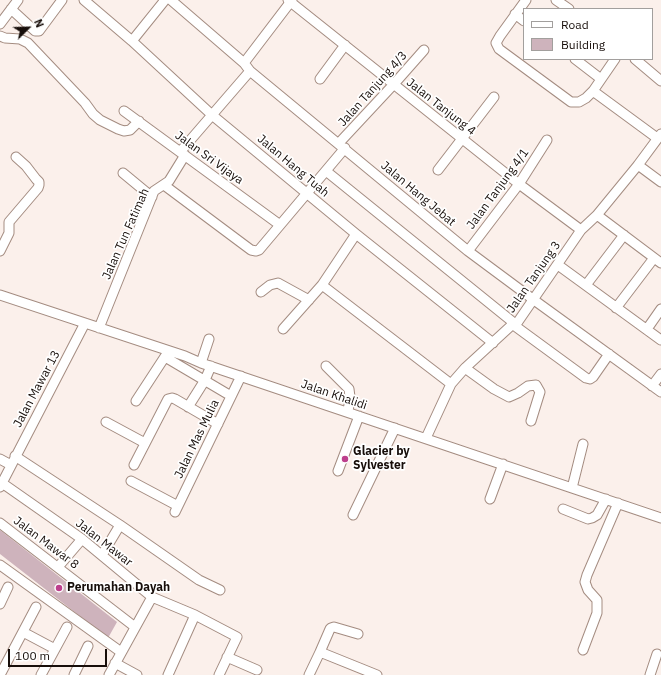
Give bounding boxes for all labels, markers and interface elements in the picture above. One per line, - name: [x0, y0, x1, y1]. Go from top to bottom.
- north arrow: [8, 8, 48, 48]
- legend: [523, 8, 653, 60]
- text: N: [31, 17, 47, 30]
- text: Road: [561, 17, 589, 32]
- text: Building: [561, 37, 605, 52]
- street label: Jalan Tanjung 4/3: [336, 49, 410, 129]
- street label: Jalan Tanjung 4: [403, 75, 479, 139]
- street label: Jalan Sri Vijaya: [172, 128, 246, 188]
- street label: Jalan Hang Tuah: [254, 132, 332, 200]
- street label: Jalan Tanjung 4/1: [464, 146, 532, 232]
- street label: Jalan Hang Jebat: [378, 159, 458, 229]
- street label: Jalan Tun Fatimah: [99, 186, 153, 282]
- street label: Jalan Tanjung 3: [504, 238, 564, 316]
- street label: Jalan Mawar 13: [11, 348, 63, 430]
- street label: Jalan Khalidi: [299, 377, 369, 413]
- street label: Jalan Mas Mulia: [172, 397, 222, 481]
- place label: Glacier by Sylvester: [353, 445, 410, 473]
- marker: Glacier by Sylvester: [340, 454, 350, 464]
- street label: Jalan Mawar 8: [11, 514, 81, 572]
- street label: Jalan Mawar: [73, 516, 135, 570]
- place label: Perumahan Dayah: [67, 581, 170, 595]
- marker: Perumahan Dayah: [54, 583, 64, 593]
- scale bar: [10, 641, 109, 667]
- text: 100 m: [15, 648, 50, 663]

